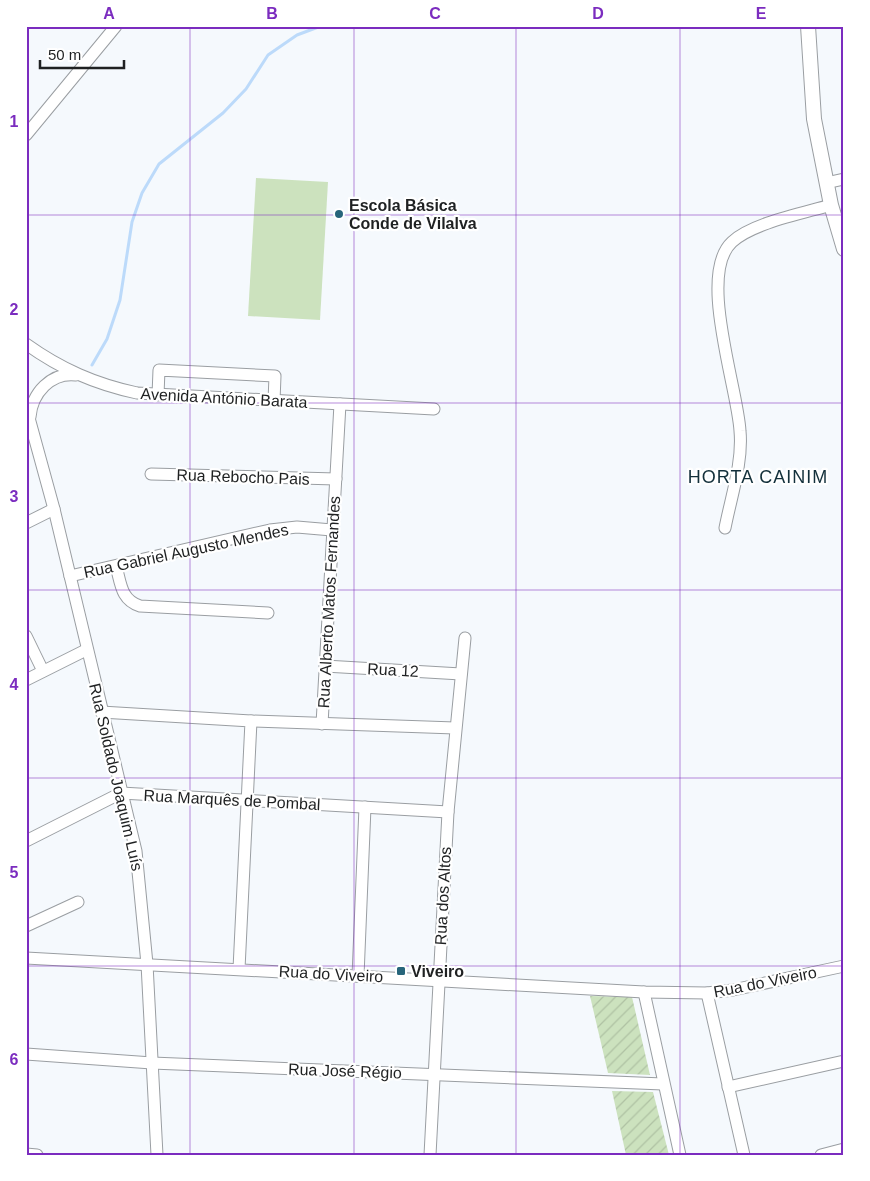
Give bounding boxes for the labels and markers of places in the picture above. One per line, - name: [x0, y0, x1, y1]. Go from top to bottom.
- place label: Escola Básica Conde de Vilalva: [349, 197, 477, 232]
- marker: Escola Básica Conde de Vilalva: [333, 208, 345, 220]
- place label: Viveiro: [411, 963, 464, 980]
- marker: Viveiro: [395, 965, 407, 977]

